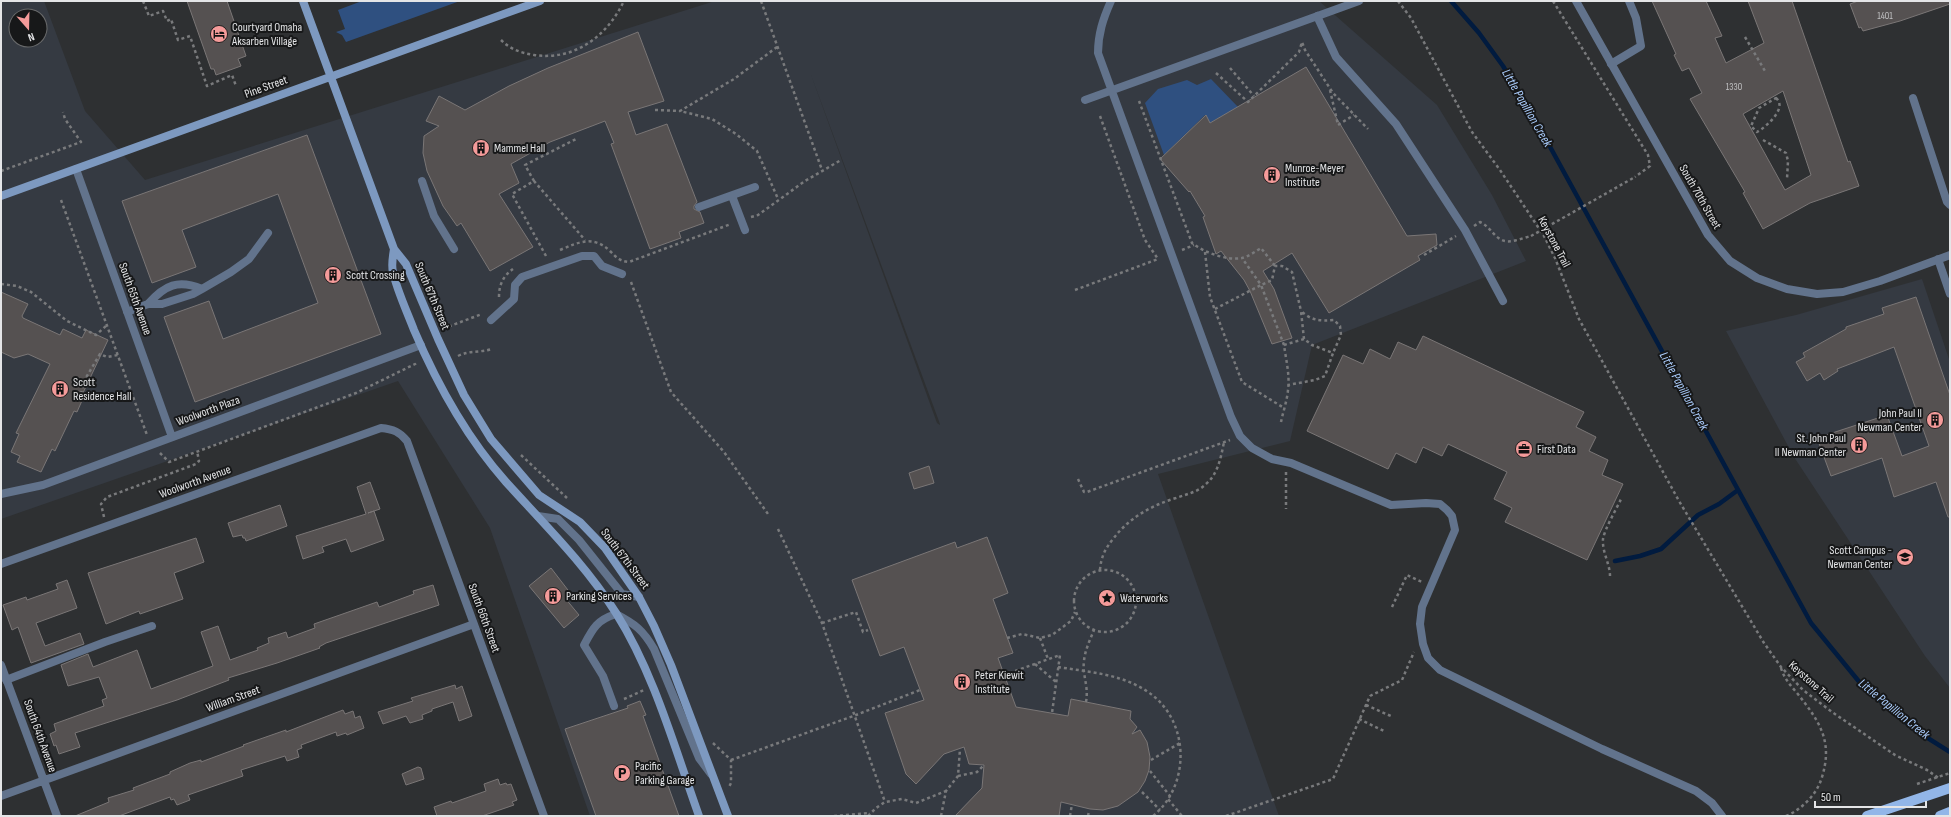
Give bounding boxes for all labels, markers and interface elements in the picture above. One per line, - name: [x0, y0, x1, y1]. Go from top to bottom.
- north arrow: [8, 8, 48, 48]
- house number: 1401: [1877, 10, 1893, 22]
- place label: Courtyard Omaha Aksarben Village: [231, 20, 303, 49]
- hotel icon: Courtyard Omaha Aksarben Village: [209, 24, 229, 44]
- text: N: [26, 30, 36, 44]
- water label: Little Papillion Creek: [1498, 66, 1556, 151]
- street label: Pine Street: [243, 72, 290, 102]
- house number: 1330: [1726, 81, 1742, 93]
- building icon: Mammel Hall: [471, 138, 491, 158]
- place label: Mammel Hall: [494, 141, 545, 156]
- place label: Munroe-Meyer Institute: [1285, 161, 1345, 190]
- street label: South 70th Street: [1676, 162, 1725, 232]
- building icon: Munroe-Meyer Institute: [1262, 165, 1282, 185]
- street label: Keystone Trail: [1534, 214, 1574, 270]
- street label: South 67th Street: [411, 260, 453, 332]
- street label: South 65th Avenue: [115, 261, 155, 337]
- building icon: Scott Crossing: [323, 265, 343, 285]
- place label: Scott Crossing: [346, 268, 405, 283]
- water label: Little Papillion Creek: [1656, 349, 1713, 434]
- place label: Scott Residence Hall: [73, 375, 131, 404]
- building icon: Scott Residence Hall: [50, 379, 70, 399]
- street label: Woolworth Plaza: [174, 392, 242, 429]
- place label: John Paul II Newman Center: [1857, 406, 1923, 435]
- building icon: John Paul II Newman Center: [1925, 410, 1945, 430]
- place label: St. John Paul II Newman Center: [1775, 431, 1847, 460]
- building icon: St. John Paul II Newman Center: [1849, 435, 1869, 455]
- office icon: First Data: [1514, 439, 1534, 459]
- place label: First Data: [1537, 442, 1576, 457]
- street label: Woolworth Avenue: [157, 462, 233, 502]
- street label: South 67th Street: [597, 526, 653, 593]
- place label: Scott Campus - Newman Center: [1827, 543, 1893, 572]
- school or university icon: Scott Campus - Newman Center: [1895, 547, 1915, 567]
- street label: South 66th Street: [465, 581, 504, 655]
- building icon: Parking Services: [543, 586, 563, 606]
- place icon: Waterworks: [1097, 588, 1117, 608]
- place label: Parking Services: [566, 589, 632, 604]
- place label: Waterworks: [1120, 591, 1168, 606]
- street label: Keystone Trail: [1785, 658, 1837, 706]
- place label: Peter Kiewit Institute: [975, 668, 1024, 697]
- building icon: Peter Kiewit Institute: [952, 672, 972, 692]
- water label: Little Papillion Creek: [1855, 675, 1934, 743]
- street label: William Street: [204, 682, 262, 716]
- street label: South 64th Avenue: [20, 698, 60, 775]
- place label: Pacific Parking Garage: [635, 759, 695, 788]
- parking icon: Pacific Parking Garage: [612, 763, 632, 783]
- scale bar: [1815, 783, 1926, 809]
- text: 50 m: [1821, 790, 1841, 805]

